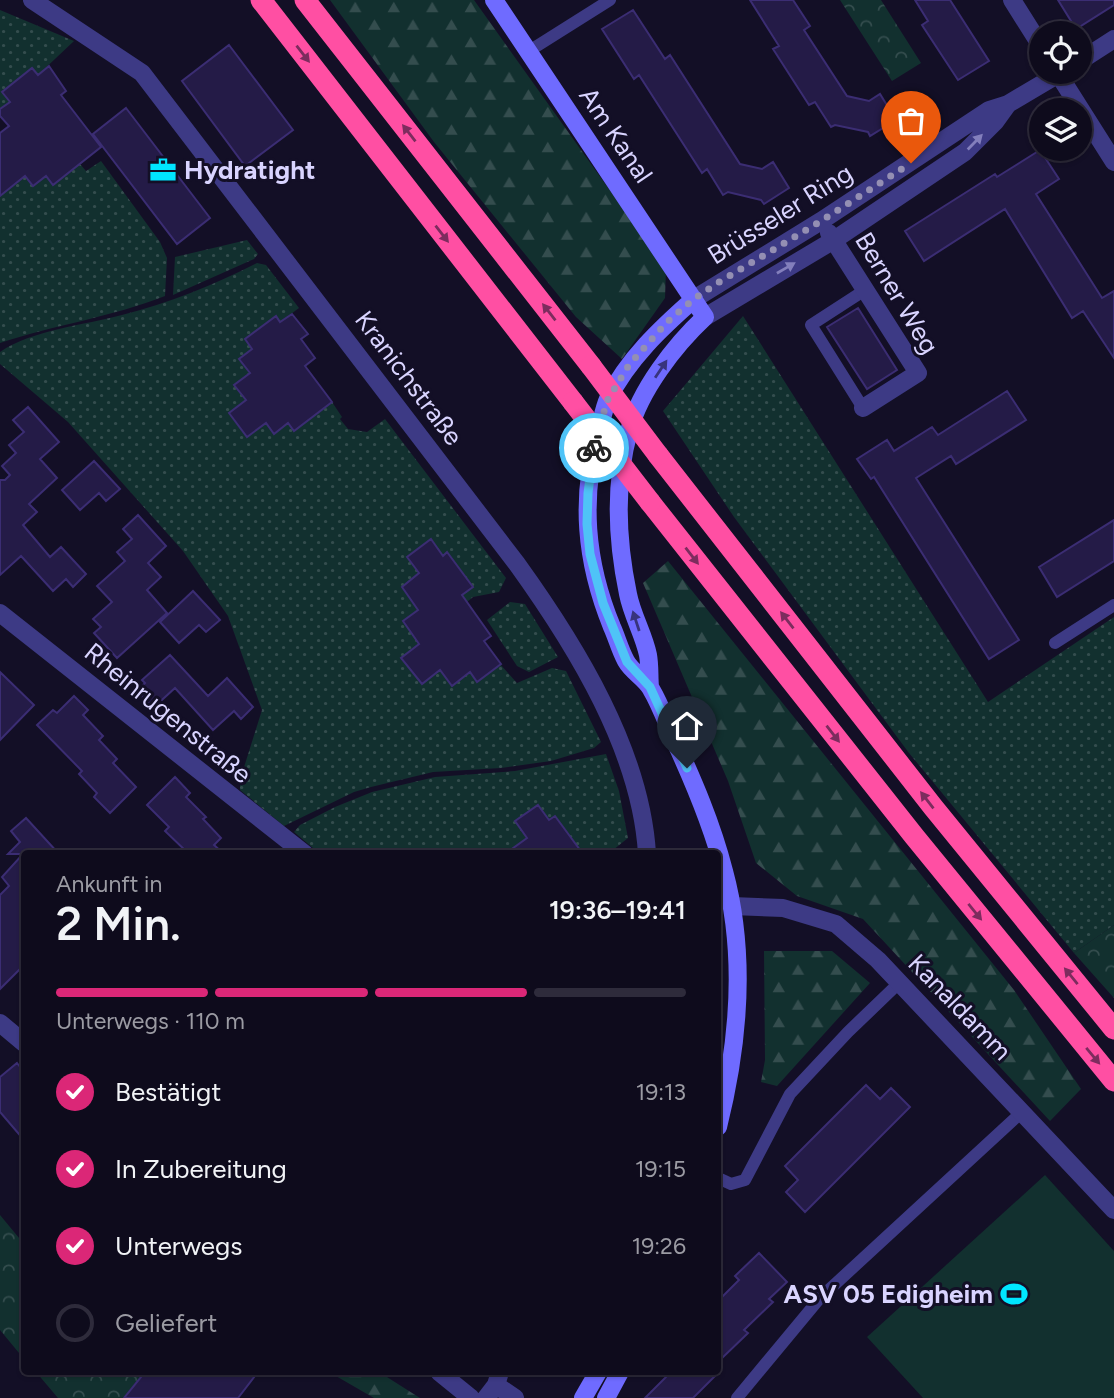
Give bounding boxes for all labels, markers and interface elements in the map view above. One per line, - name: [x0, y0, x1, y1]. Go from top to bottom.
- map controls: [1029, 21, 1092, 161]
- button: locate: [1029, 21, 1092, 84]
- one-way arrow: [295, 45, 309, 63]
- street label: Am Kanal: [572, 81, 660, 189]
- pin: [881, 91, 941, 163]
- button: layers: [1029, 98, 1092, 161]
- icon: bag: [892, 102, 930, 140]
- one-way arrow: [403, 124, 417, 142]
- one-way arrow: [967, 134, 983, 151]
- place label: Hydratight: [184, 154, 315, 186]
- office icon: Hydratight: [148, 155, 178, 185]
- street label: Brüsseler Ring: [702, 157, 858, 271]
- one-way arrow: [435, 224, 450, 242]
- street label: Berner Weg: [848, 226, 946, 360]
- one-way arrow: [777, 262, 796, 274]
- one-way arrow: [542, 304, 557, 322]
- street label: Kranichstraße: [348, 305, 470, 451]
- one-way arrow: [654, 359, 667, 379]
- courier: [559, 413, 629, 483]
- icon: bike: [575, 429, 613, 467]
- one-way arrow: [685, 546, 700, 564]
- one-way arrow: [631, 610, 641, 631]
- one-way arrow: [780, 612, 795, 630]
- street label: Rheinrugenstraße: [78, 636, 258, 790]
- pin: [657, 696, 717, 768]
- icon: home: [668, 707, 706, 745]
- one-way arrow: [825, 726, 840, 743]
- one-way arrow: [920, 791, 935, 808]
- text: Ankunft in: [56, 870, 162, 898]
- text: 19:36–19:41: [549, 894, 686, 926]
- text: 2 Min.: [56, 896, 181, 952]
- one-way arrow: [967, 903, 982, 920]
- street label: Kanaldamm: [902, 947, 1018, 1067]
- one-way arrow: [1064, 967, 1079, 984]
- text: Unterwegs · 110 m: [56, 1007, 245, 1035]
- one-way arrow: [1085, 1048, 1100, 1065]
- icon: check: [56, 1073, 94, 1111]
- text: Bestätigt: [115, 1076, 221, 1108]
- text: 19:13: [636, 1078, 686, 1106]
- icon: check: [56, 1150, 94, 1188]
- text: In Zubereitung: [115, 1153, 287, 1185]
- text: 19:15: [635, 1155, 686, 1183]
- icon: check: [56, 1227, 94, 1265]
- text: Unterwegs: [115, 1230, 242, 1262]
- text: 19:26: [632, 1232, 686, 1260]
- place label: ASV 05 Edigheim: [784, 1278, 993, 1310]
- sports icon: ASV 05 Edigheim: [999, 1279, 1029, 1309]
- text: Geliefert: [115, 1307, 217, 1339]

